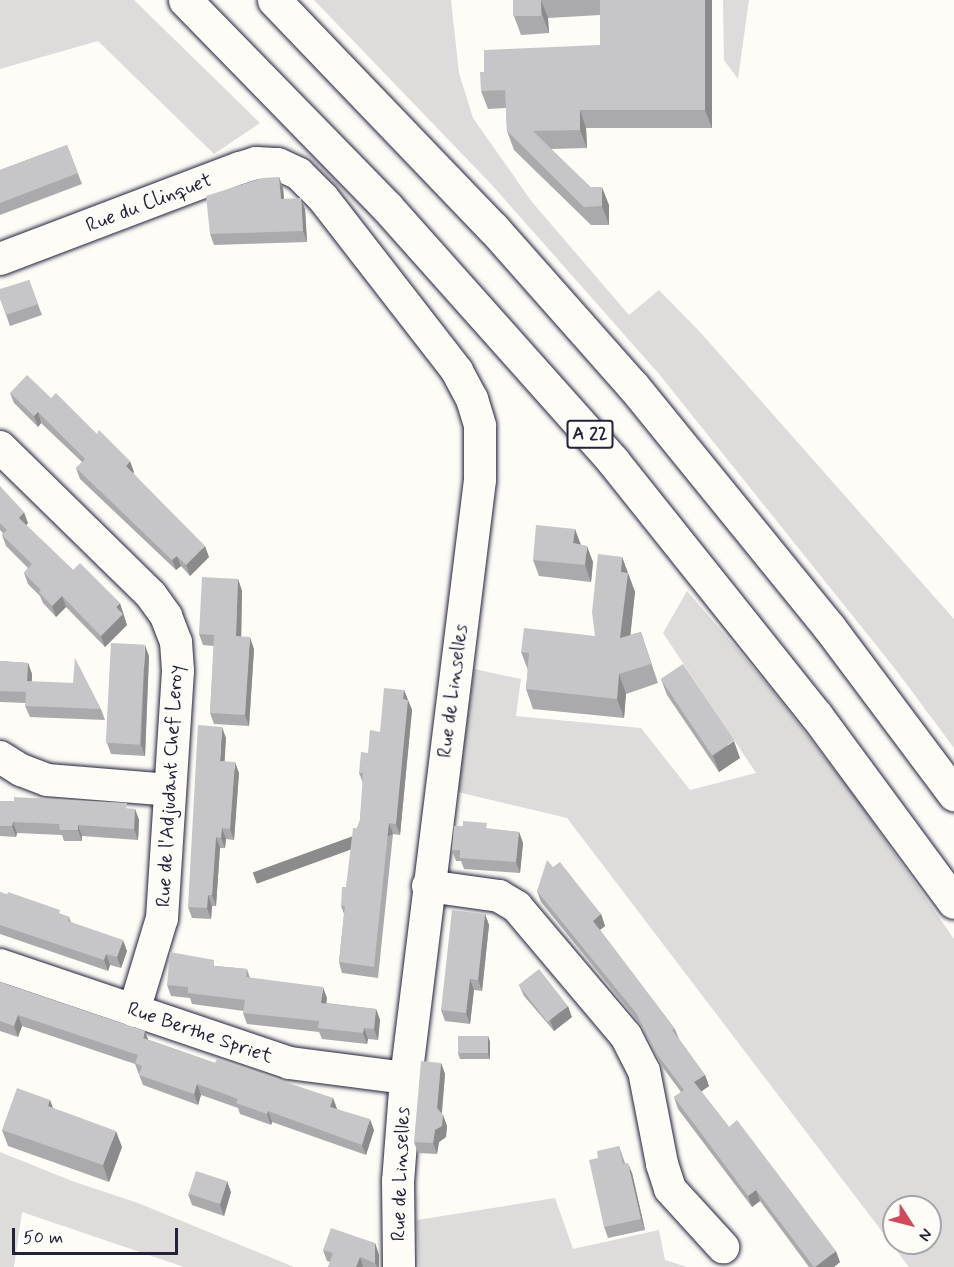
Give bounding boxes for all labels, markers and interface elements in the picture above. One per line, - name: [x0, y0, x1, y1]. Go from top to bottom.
- street label: Rue du Clinquet: [82, 168, 216, 238]
- road number: A 22: [566, 419, 614, 449]
- street label: Rue de Linselles: [433, 624, 473, 758]
- street label: Rue de l'Adjudant Chef Leroy: [152, 662, 188, 910]
- street label: Rue Berthe Spriet: [124, 997, 276, 1069]
- street label: Rue de Linselles: [387, 1108, 415, 1240]
- north arrow: [882, 1195, 942, 1255]
- scale bar: [15, 1216, 182, 1254]
- text: N: [914, 1224, 937, 1245]
- text: 50 m: [23, 1226, 63, 1250]

